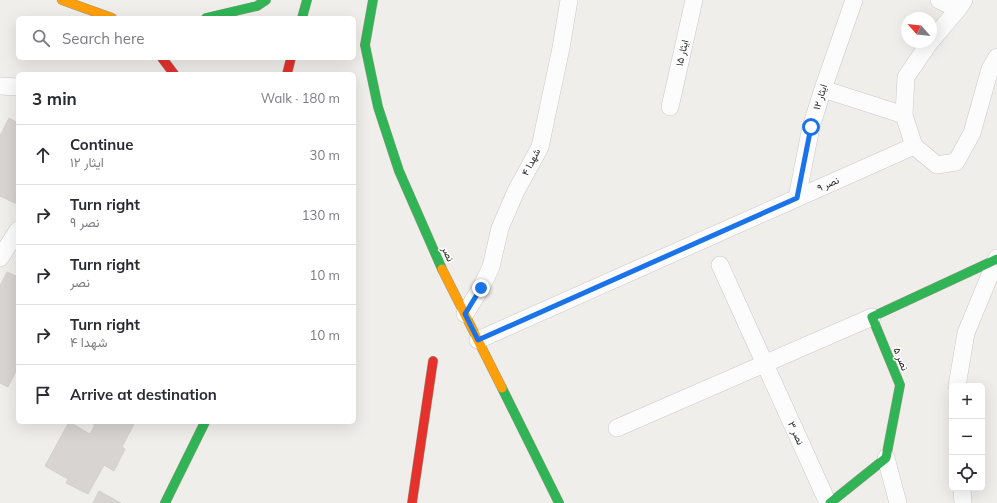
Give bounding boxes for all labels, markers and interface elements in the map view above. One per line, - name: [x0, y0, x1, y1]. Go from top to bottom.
- north arrow: [901, 12, 937, 48]
- search box: [16, 16, 356, 60]
- icon: search: [30, 27, 52, 49]
- text: Search here: [62, 29, 144, 48]
- street label: ایثار ۱۵: [673, 39, 691, 67]
- street label: ایثار ۱۲: [810, 83, 830, 111]
- text: 3 min: [32, 88, 77, 109]
- text: Walk · 180 m: [261, 90, 340, 106]
- route start: [802, 118, 820, 136]
- text: Continue: [70, 135, 133, 154]
- icon: ahead: [32, 144, 54, 166]
- street label: شهدا ۴: [519, 146, 543, 178]
- text: 30 m: [310, 147, 340, 163]
- text: ایثار ۱۲: [70, 154, 104, 170]
- street label: نصر ۹: [815, 173, 841, 195]
- text: Turn right: [70, 195, 140, 214]
- icon: right: [32, 204, 54, 226]
- text: 130 m: [302, 207, 340, 223]
- text: نصر ۹: [70, 214, 100, 230]
- street label: نصر: [439, 243, 457, 264]
- text: Turn right: [70, 255, 140, 274]
- icon: right: [32, 264, 54, 286]
- text: 10 m: [310, 267, 340, 283]
- text: نصر: [70, 274, 90, 290]
- route end: [472, 279, 490, 297]
- text: Turn right: [70, 315, 140, 334]
- icon: right: [32, 324, 54, 346]
- text: 10 m: [310, 327, 340, 343]
- text: شهدا ۴: [70, 334, 107, 350]
- street label: نصر ۵: [891, 346, 912, 373]
- map controls: [949, 383, 985, 491]
- button: +: [949, 383, 985, 419]
- icon: arrive: [32, 384, 54, 406]
- text: Arrive at destination: [70, 385, 217, 404]
- street label: نصر ۳: [785, 419, 807, 447]
- button: −: [949, 419, 985, 455]
- button: locate: [949, 455, 985, 491]

